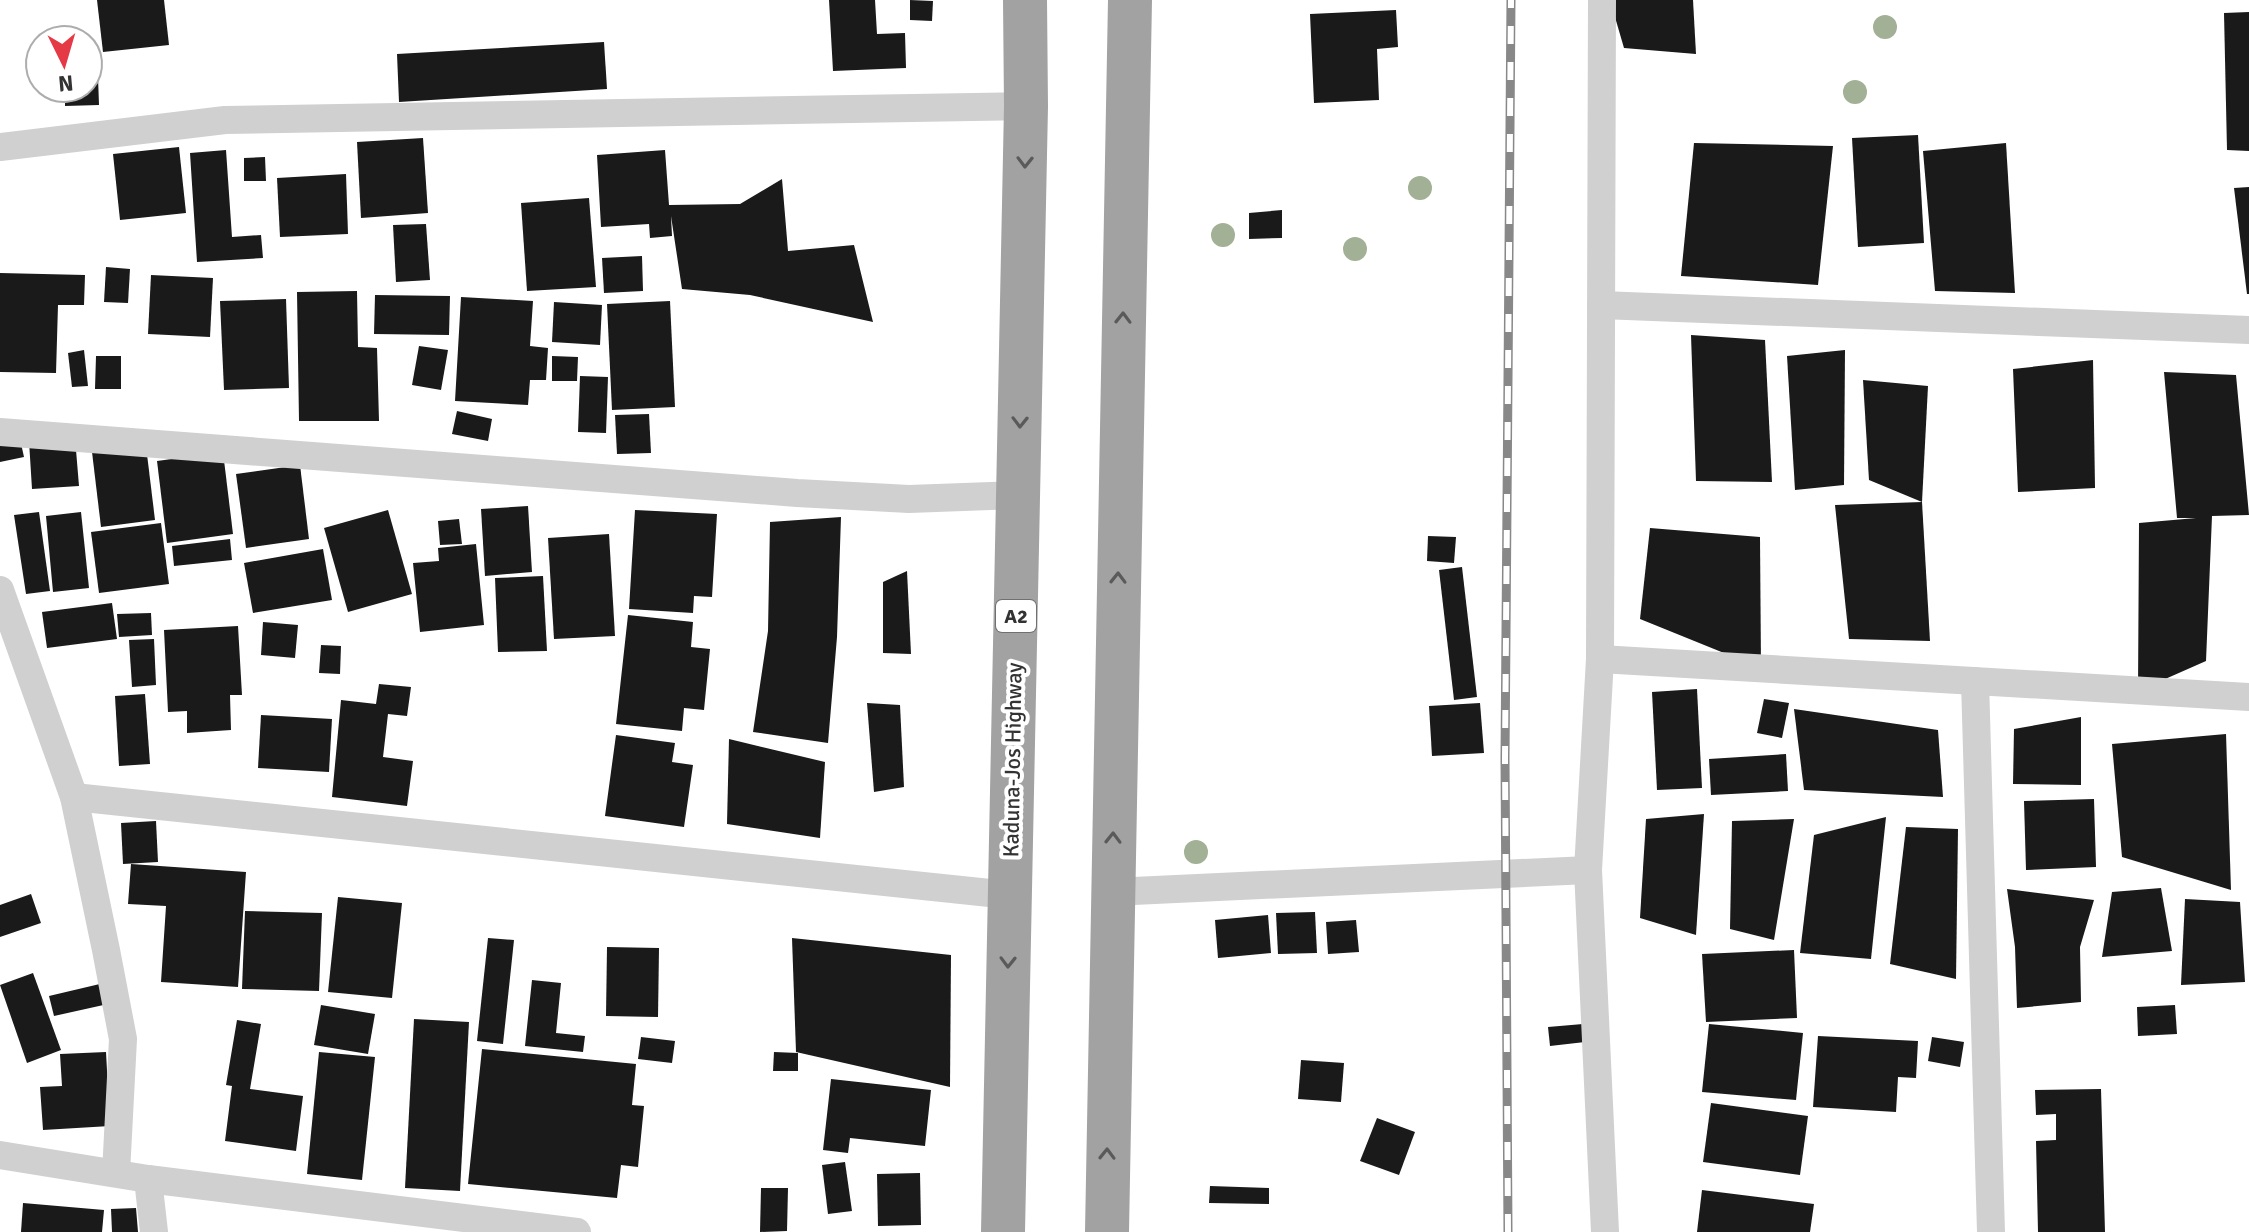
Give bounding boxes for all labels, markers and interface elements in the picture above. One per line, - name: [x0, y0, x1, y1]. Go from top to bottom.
- north arrow: [24, 24, 104, 104]
- text: N: [57, 69, 75, 98]
- one-way arrow: [1017, 156, 1034, 169]
- one-way arrow: [1115, 311, 1132, 324]
- one-way arrow: [1011, 416, 1029, 429]
- one-way arrow: [1109, 571, 1127, 584]
- road number: A2: [996, 600, 1036, 632]
- street label: Kaduna-Jos Highway: [997, 662, 1028, 858]
- one-way arrow: [1104, 831, 1122, 844]
- one-way arrow: [999, 956, 1017, 969]
- one-way arrow: [1099, 1147, 1116, 1160]

